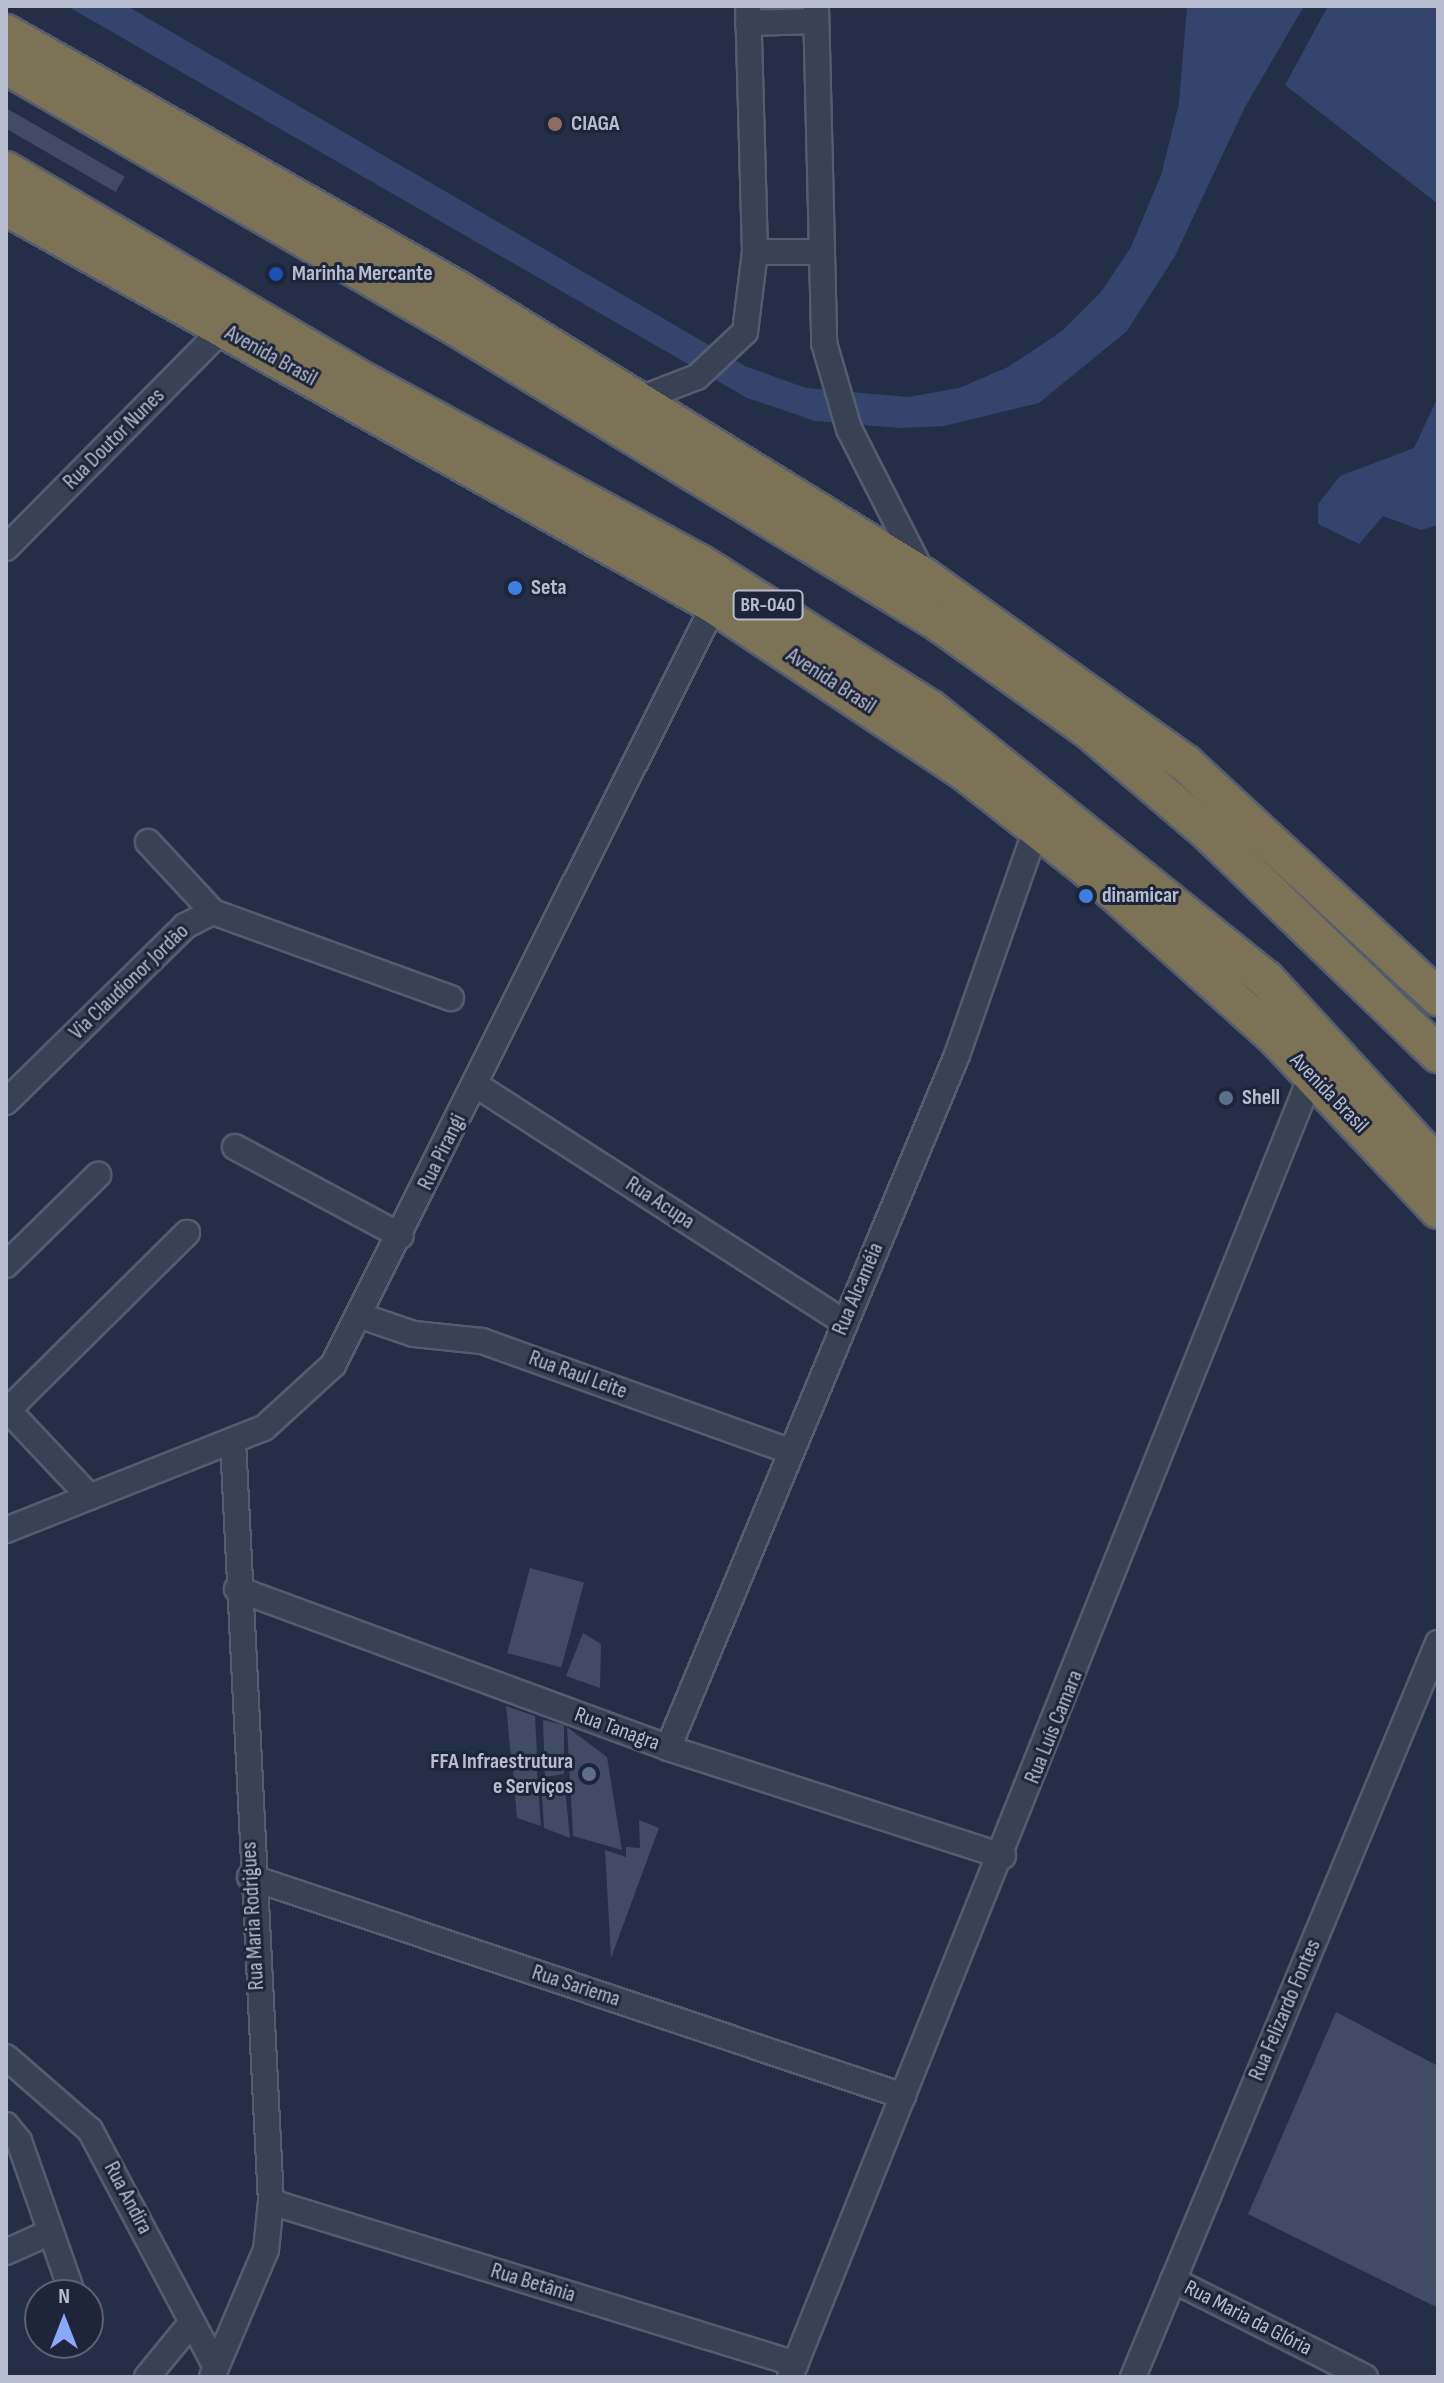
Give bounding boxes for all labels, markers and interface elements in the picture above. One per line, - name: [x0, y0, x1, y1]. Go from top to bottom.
- place label: CIAGA: [571, 111, 619, 137]
- marker: CIAGA: [546, 115, 564, 133]
- place label: Marinha Mercante: [292, 261, 433, 287]
- marker: Marinha Mercante: [267, 265, 285, 283]
- street label: Avenida Brasil: [220, 320, 322, 392]
- street label: Rua Doutor Nunes: [58, 383, 170, 495]
- place label: Seta: [531, 575, 567, 601]
- marker: Seta: [506, 579, 524, 597]
- road number: BR-040: [732, 589, 804, 621]
- street label: Avenida Brasil: [781, 642, 881, 720]
- place label: dinamicar: [1102, 883, 1179, 909]
- marker: dinamicar: [1077, 887, 1095, 905]
- street label: Via Claudionor Jordão: [64, 918, 194, 1046]
- street label: Avenida Brasil: [1284, 1047, 1374, 1139]
- place label: Shell: [1242, 1085, 1280, 1111]
- marker: Shell: [1217, 1089, 1235, 1107]
- street label: Rua Pirangi: [412, 1110, 472, 1194]
- street label: Rua Acupa: [621, 1171, 699, 1235]
- street label: Rua Alcaméia: [827, 1239, 889, 1339]
- street label: Rua Raul Leite: [525, 1345, 631, 1405]
- street label: Rua Luís Camara: [1019, 1666, 1089, 1788]
- street label: Rua Tanagra: [571, 1701, 663, 1757]
- place label: FFA Infraestrutura e Serviços: [430, 1748, 573, 1800]
- marker: FFA Infraestrutura e Serviços: [580, 1765, 598, 1783]
- street label: Rua Maria Rodrigues: [236, 1841, 270, 1991]
- street label: Rua Felizardo Fontes: [1243, 1935, 1327, 2085]
- street label: Rua Sariema: [529, 1959, 623, 2013]
- street label: Rua Andira: [98, 2157, 158, 2239]
- street label: Rua Betânia: [488, 2258, 578, 2308]
- street label: Rua Maria da Glória: [1180, 2275, 1316, 2361]
- north arrow: [24, 2279, 104, 2359]
- text: N: [58, 2283, 70, 2310]

